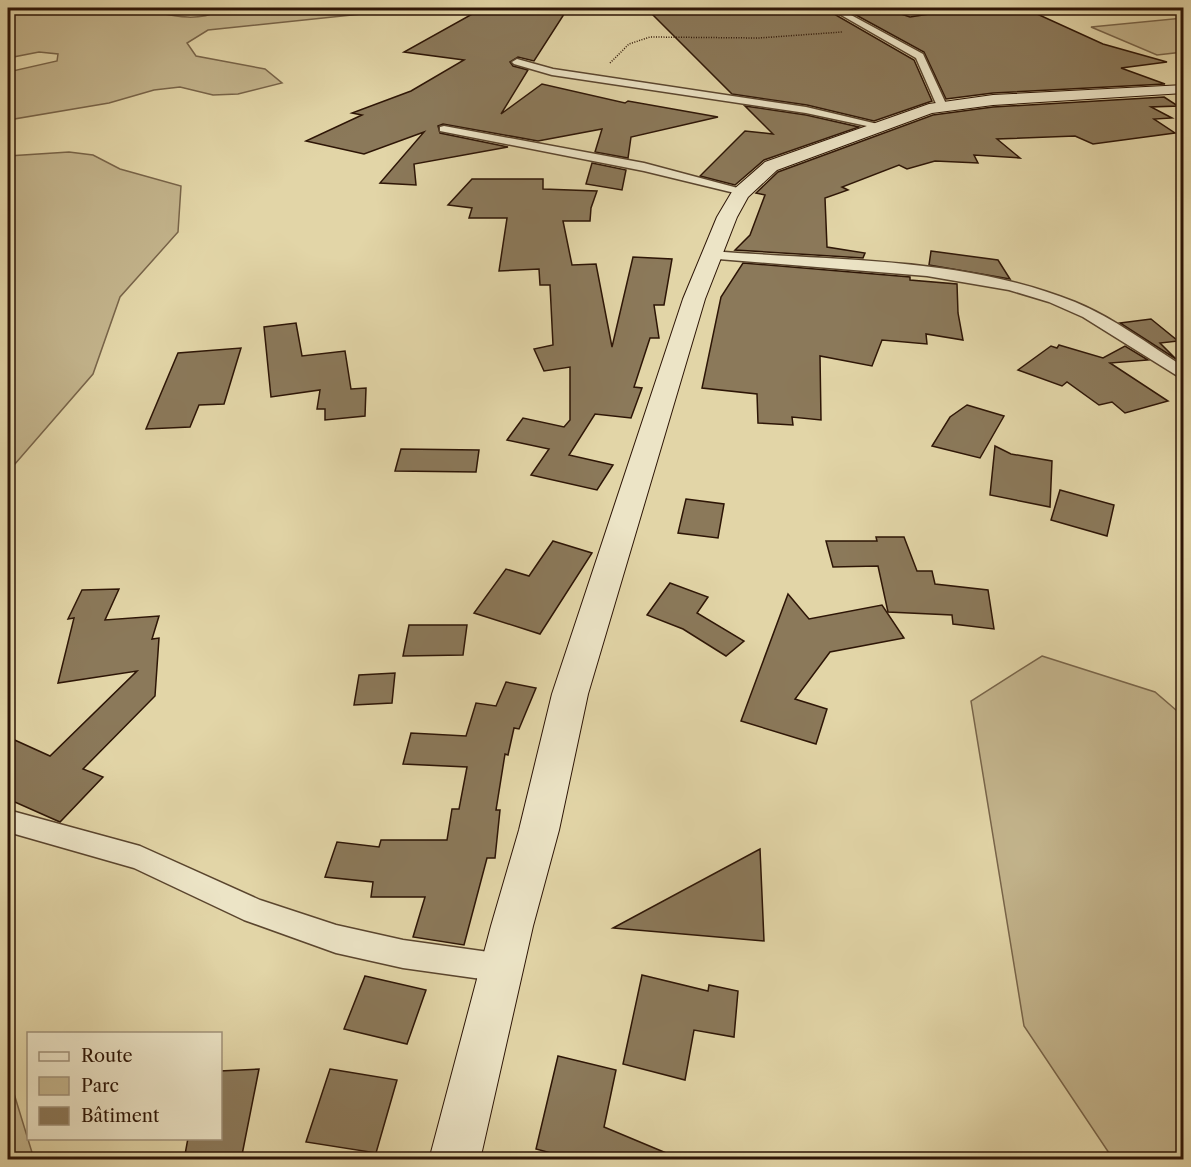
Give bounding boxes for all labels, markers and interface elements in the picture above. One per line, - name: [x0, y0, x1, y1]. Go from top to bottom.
- legend: [27, 1032, 222, 1140]
- text: Route: [81, 1045, 133, 1067]
- text: Parc: [81, 1075, 119, 1097]
- text: Bâtiment: [81, 1105, 160, 1127]

